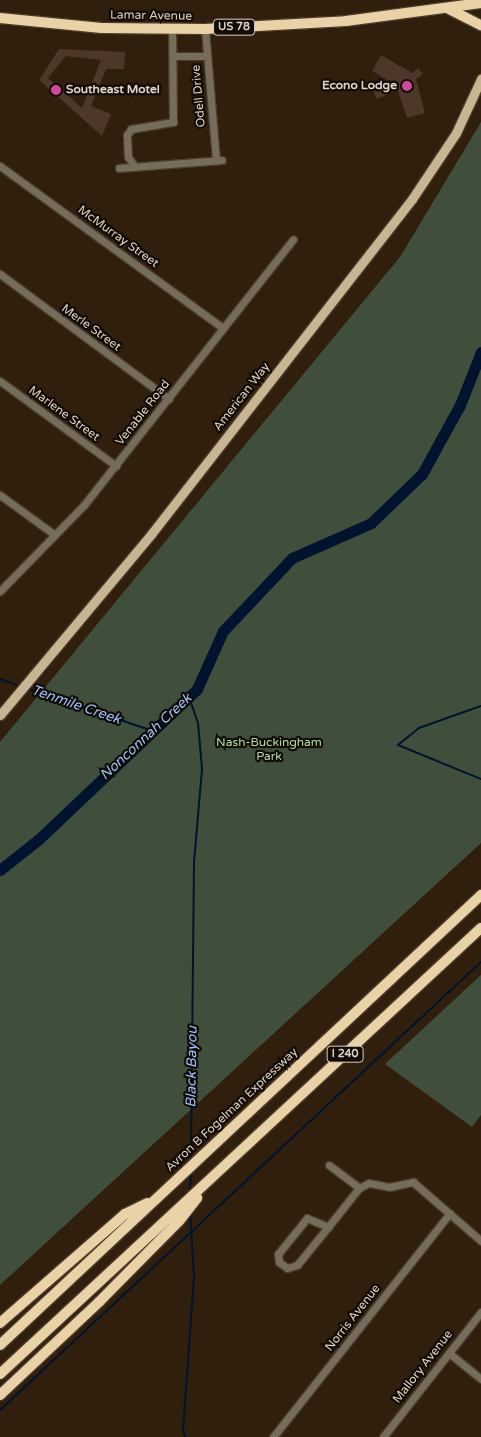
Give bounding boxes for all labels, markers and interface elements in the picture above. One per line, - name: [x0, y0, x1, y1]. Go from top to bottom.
- street label: Lamar Avenue: [110, 8, 192, 24]
- road number: US 78: [213, 18, 255, 36]
- street label: Odell Drive: [189, 64, 209, 128]
- place label: Econo Lodge: [322, 79, 397, 93]
- marker: Econo Lodge: [401, 80, 413, 92]
- place label: Southeast Motel: [66, 83, 160, 97]
- marker: Southeast Motel: [50, 84, 62, 96]
- street label: McMurray Street: [75, 203, 161, 271]
- street label: Merle Street: [58, 302, 124, 354]
- street label: American Way: [211, 360, 273, 434]
- street label: Venable Road: [113, 377, 173, 449]
- street label: Marlene Street: [26, 383, 102, 445]
- water label: Tenmile Creek: [29, 682, 123, 728]
- water label: Nonconnah Creek: [97, 690, 195, 784]
- park label: Nash-Buckingham Park: [216, 736, 322, 764]
- water label: Black Bayou: [183, 1026, 201, 1108]
- street label: Avron B Fogelman Expressway: [163, 1045, 301, 1175]
- road number: I 240: [326, 1046, 364, 1062]
- street label: Norris Avenue: [322, 1282, 384, 1354]
- street label: Mallory Avenue: [390, 1328, 456, 1406]

